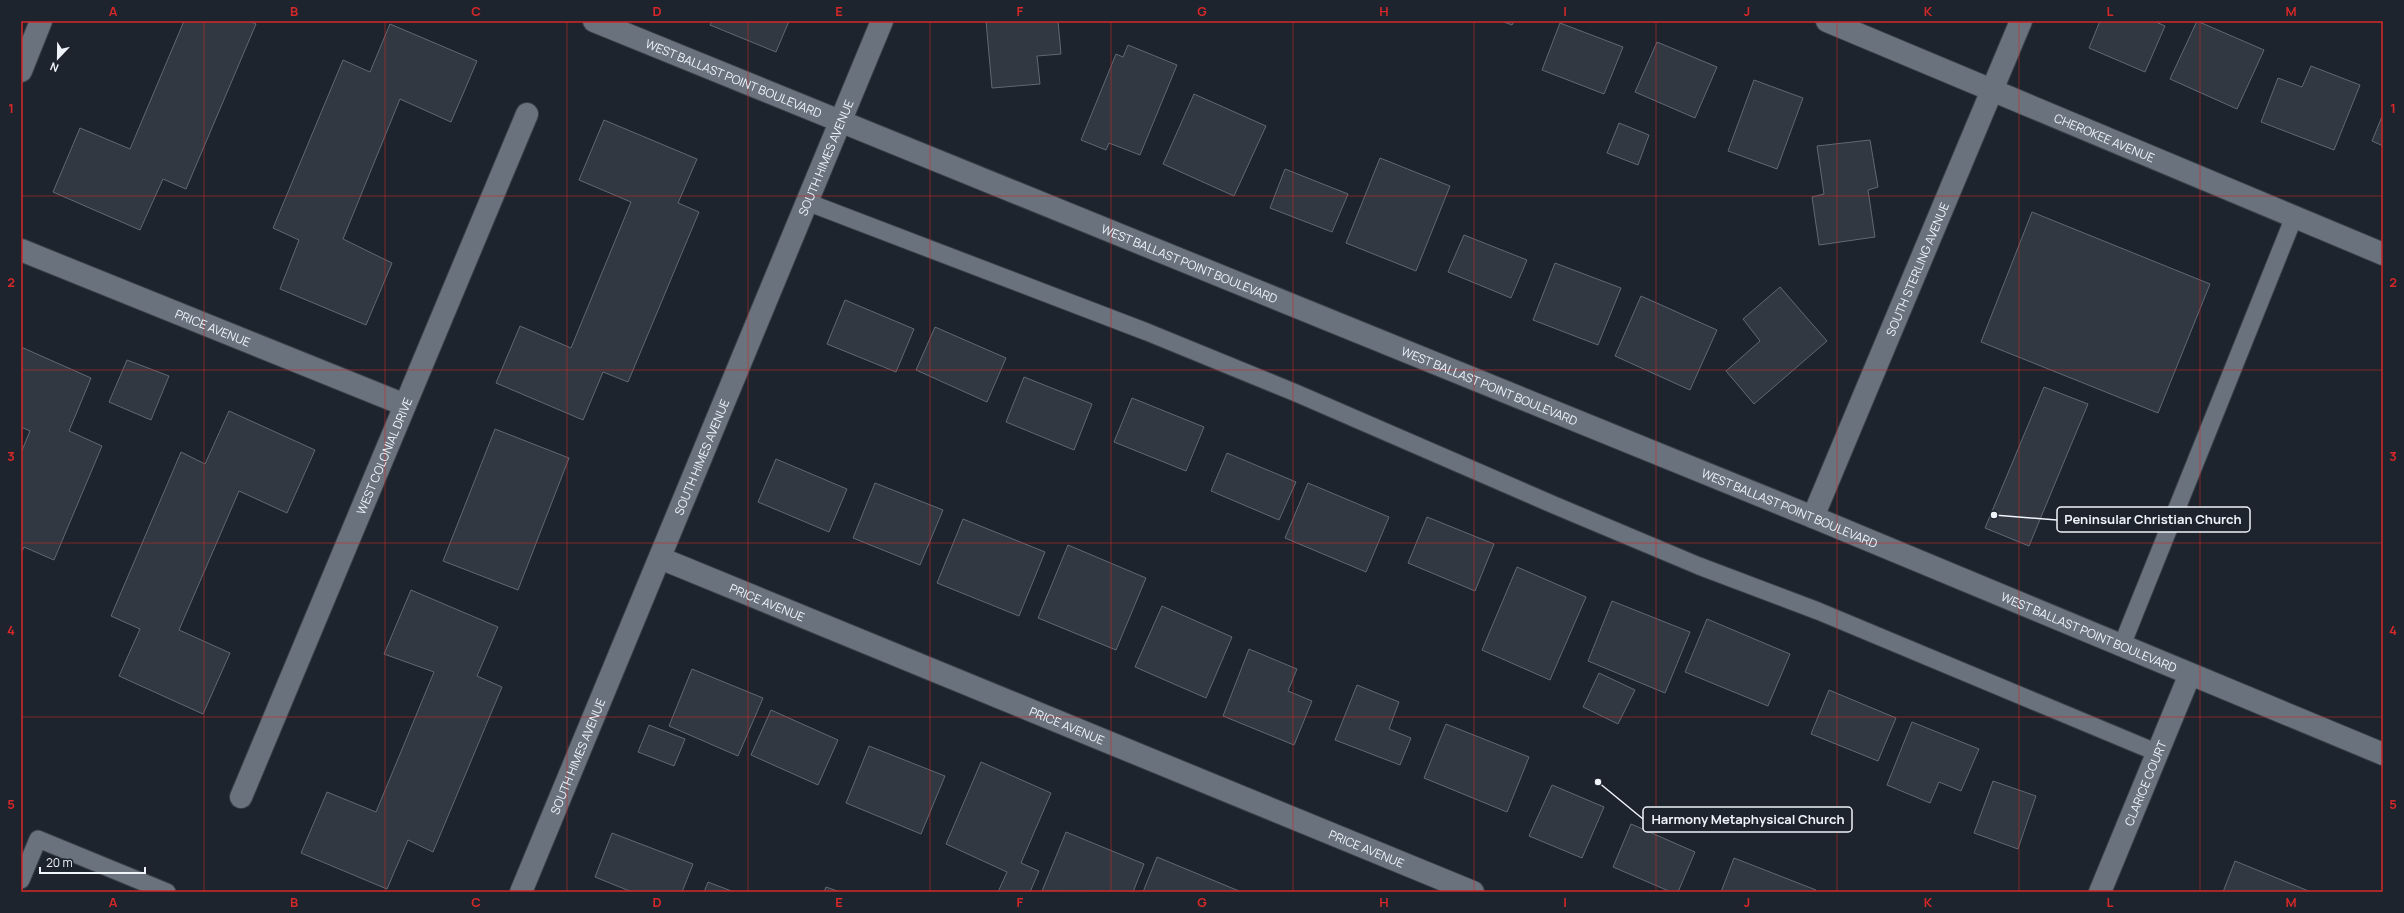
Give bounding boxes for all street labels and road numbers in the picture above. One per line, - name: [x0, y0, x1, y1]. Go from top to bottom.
- street label: WEST BALLAST POINT BOULEVARD: [643, 34, 825, 121]
- street label: SOUTH HIMES AVENUE: [794, 97, 857, 218]
- street label: CHEROKEE AVENUE: [2052, 109, 2158, 166]
- street label: SOUTH STERLING AVENUE: [1881, 199, 1953, 338]
- street label: WEST BALLAST POINT BOULEVARD: [1099, 220, 1280, 307]
- street label: PRICE AVENUE: [173, 305, 253, 350]
- street label: WEST BALLAST POINT BOULEVARD: [1399, 342, 1580, 429]
- street label: WEST COLONIAL DRIVE: [352, 394, 416, 517]
- street label: SOUTH HIMES AVENUE: [670, 396, 733, 517]
- street label: WEST BALLAST POINT BOULEVARD: [1699, 464, 1880, 552]
- street label: PRICE AVENUE: [727, 579, 808, 625]
- street label: WEST BALLAST POINT BOULEVARD: [1999, 588, 2180, 676]
- street label: SOUTH HIMES AVENUE: [546, 695, 609, 817]
- street label: PRICE AVENUE: [1027, 702, 1107, 748]
- street label: CLARICE COURT: [2120, 737, 2171, 828]
- street label: PRICE AVENUE: [1327, 825, 1407, 871]

